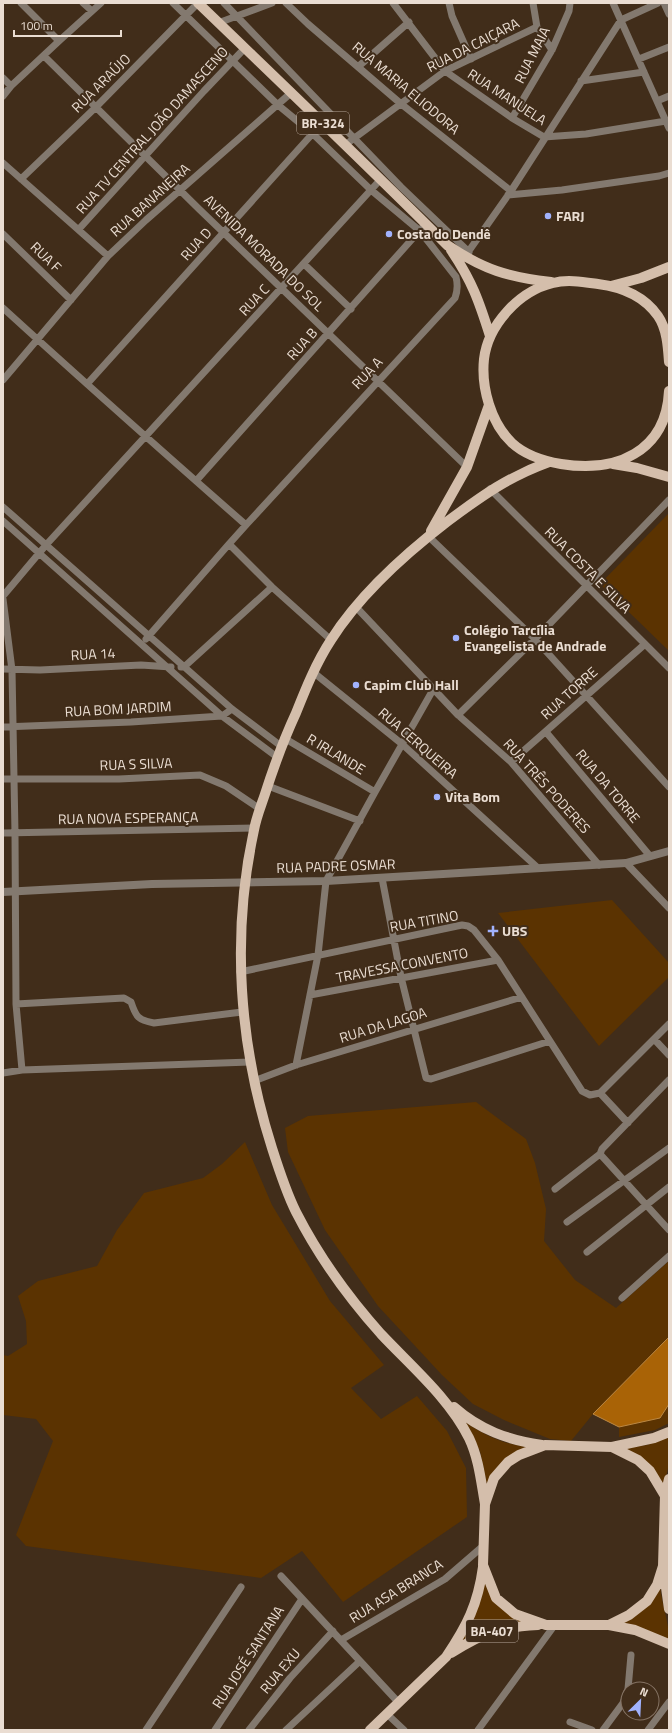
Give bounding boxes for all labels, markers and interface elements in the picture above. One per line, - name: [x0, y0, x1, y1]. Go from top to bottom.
- scale bar: [14, 12, 121, 38]
- street label: RUA DA CAIÇARA: [423, 12, 523, 77]
- text: 100 m: [20, 16, 53, 35]
- street label: RUA MAIA: [508, 22, 555, 87]
- street label: RUA MARIA ELIODORA: [348, 36, 465, 139]
- street label: RUA TV CENTRAL JOÃO DAMASCENO: [71, 41, 233, 218]
- street label: RUA ARAÚJO: [66, 48, 135, 117]
- street label: RUA MANUELA: [464, 63, 551, 130]
- road number: BR-324: [297, 112, 349, 134]
- street label: RUA BANANEIRA: [105, 158, 195, 241]
- street label: AVENIDA MORADA DO SOL: [199, 190, 329, 316]
- place label: FARJ: [556, 205, 584, 226]
- marker: FARJ: [543, 211, 553, 221]
- street label: RUA D: [175, 223, 216, 265]
- place label: Costa do Dendê: [397, 223, 491, 244]
- marker: Costa do Dendê: [384, 229, 394, 239]
- street label: RUA F: [26, 236, 67, 277]
- street label: RUA C: [233, 279, 274, 320]
- street label: RUA B: [281, 323, 322, 365]
- street label: RUA A: [346, 351, 387, 393]
- street label: RUA COSTA E SILVA: [540, 521, 637, 618]
- place label: Colégio Tarcília Evangelista de Andrade: [464, 619, 606, 656]
- marker: Colégio Tarcília Evangelista de Andrade: [451, 633, 461, 643]
- street label: RUA 14: [70, 642, 116, 665]
- street label: RUA TORRE: [536, 661, 602, 724]
- place label: Capim Club Hall: [364, 674, 459, 695]
- marker: Capim Club Hall: [351, 680, 361, 690]
- street label: RUA BOM JARDIM: [64, 695, 172, 722]
- street label: RUA CERQUEIRA: [374, 702, 463, 784]
- street label: R IRLANDE: [303, 728, 370, 779]
- street label: RUA TRÊS PODERES: [499, 733, 596, 838]
- street label: RUA DA TORRE: [571, 744, 646, 827]
- street label: RUA S SILVA: [99, 752, 173, 775]
- place label: Vita Bom: [445, 786, 500, 807]
- marker: Vita Bom: [432, 792, 442, 802]
- street label: RUA NOVA ESPERANÇA: [58, 806, 199, 829]
- street label: RUA PADRE OSMAR: [276, 853, 396, 878]
- street label: RUA TITINO: [388, 904, 460, 937]
- place label: UBS: [502, 920, 528, 941]
- marker: UBS: [487, 925, 499, 937]
- street label: TRAVESSA CONVENTO: [334, 941, 470, 988]
- street label: RUA DA LAGOA: [337, 1001, 430, 1048]
- street label: RUA ASA BRANCA: [345, 1553, 447, 1628]
- street label: RUA JOSÉ SANTANA: [206, 1601, 289, 1712]
- road number: BA-407: [466, 1620, 518, 1642]
- street label: RUA EXU: [254, 1643, 305, 1698]
- north arrow: [620, 1681, 660, 1721]
- text: N: [637, 1683, 651, 1701]

